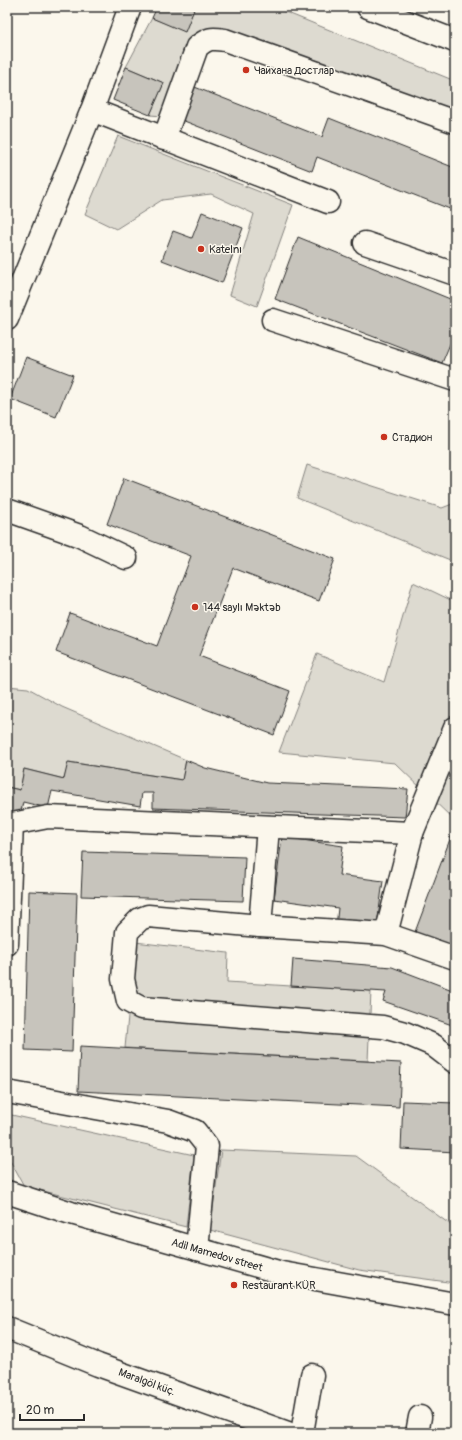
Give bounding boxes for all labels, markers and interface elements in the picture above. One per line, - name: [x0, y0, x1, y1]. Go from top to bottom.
- place label: Чайхана Достлар: [254, 64, 334, 77]
- marker: Чайхана Достлар: [241, 65, 251, 75]
- place label: Katelnı: [209, 243, 242, 256]
- marker: Katelnı: [196, 244, 206, 254]
- place label: Стадион: [392, 431, 432, 444]
- marker: Стадион: [379, 432, 389, 442]
- place label: 144 saylı Məktəb: [203, 601, 281, 614]
- marker: 144 saylı Məktəb: [190, 602, 200, 612]
- street label: Adil Mamedov street: [170, 1236, 265, 1274]
- place label: Restaurant KÜR: [242, 1279, 316, 1292]
- marker: Restaurant KÜR: [229, 1280, 239, 1290]
- street label: Maralgöl küç.: [117, 1366, 177, 1398]
- scale bar: [20, 1396, 84, 1422]
- text: 20 m: [26, 1403, 55, 1418]

